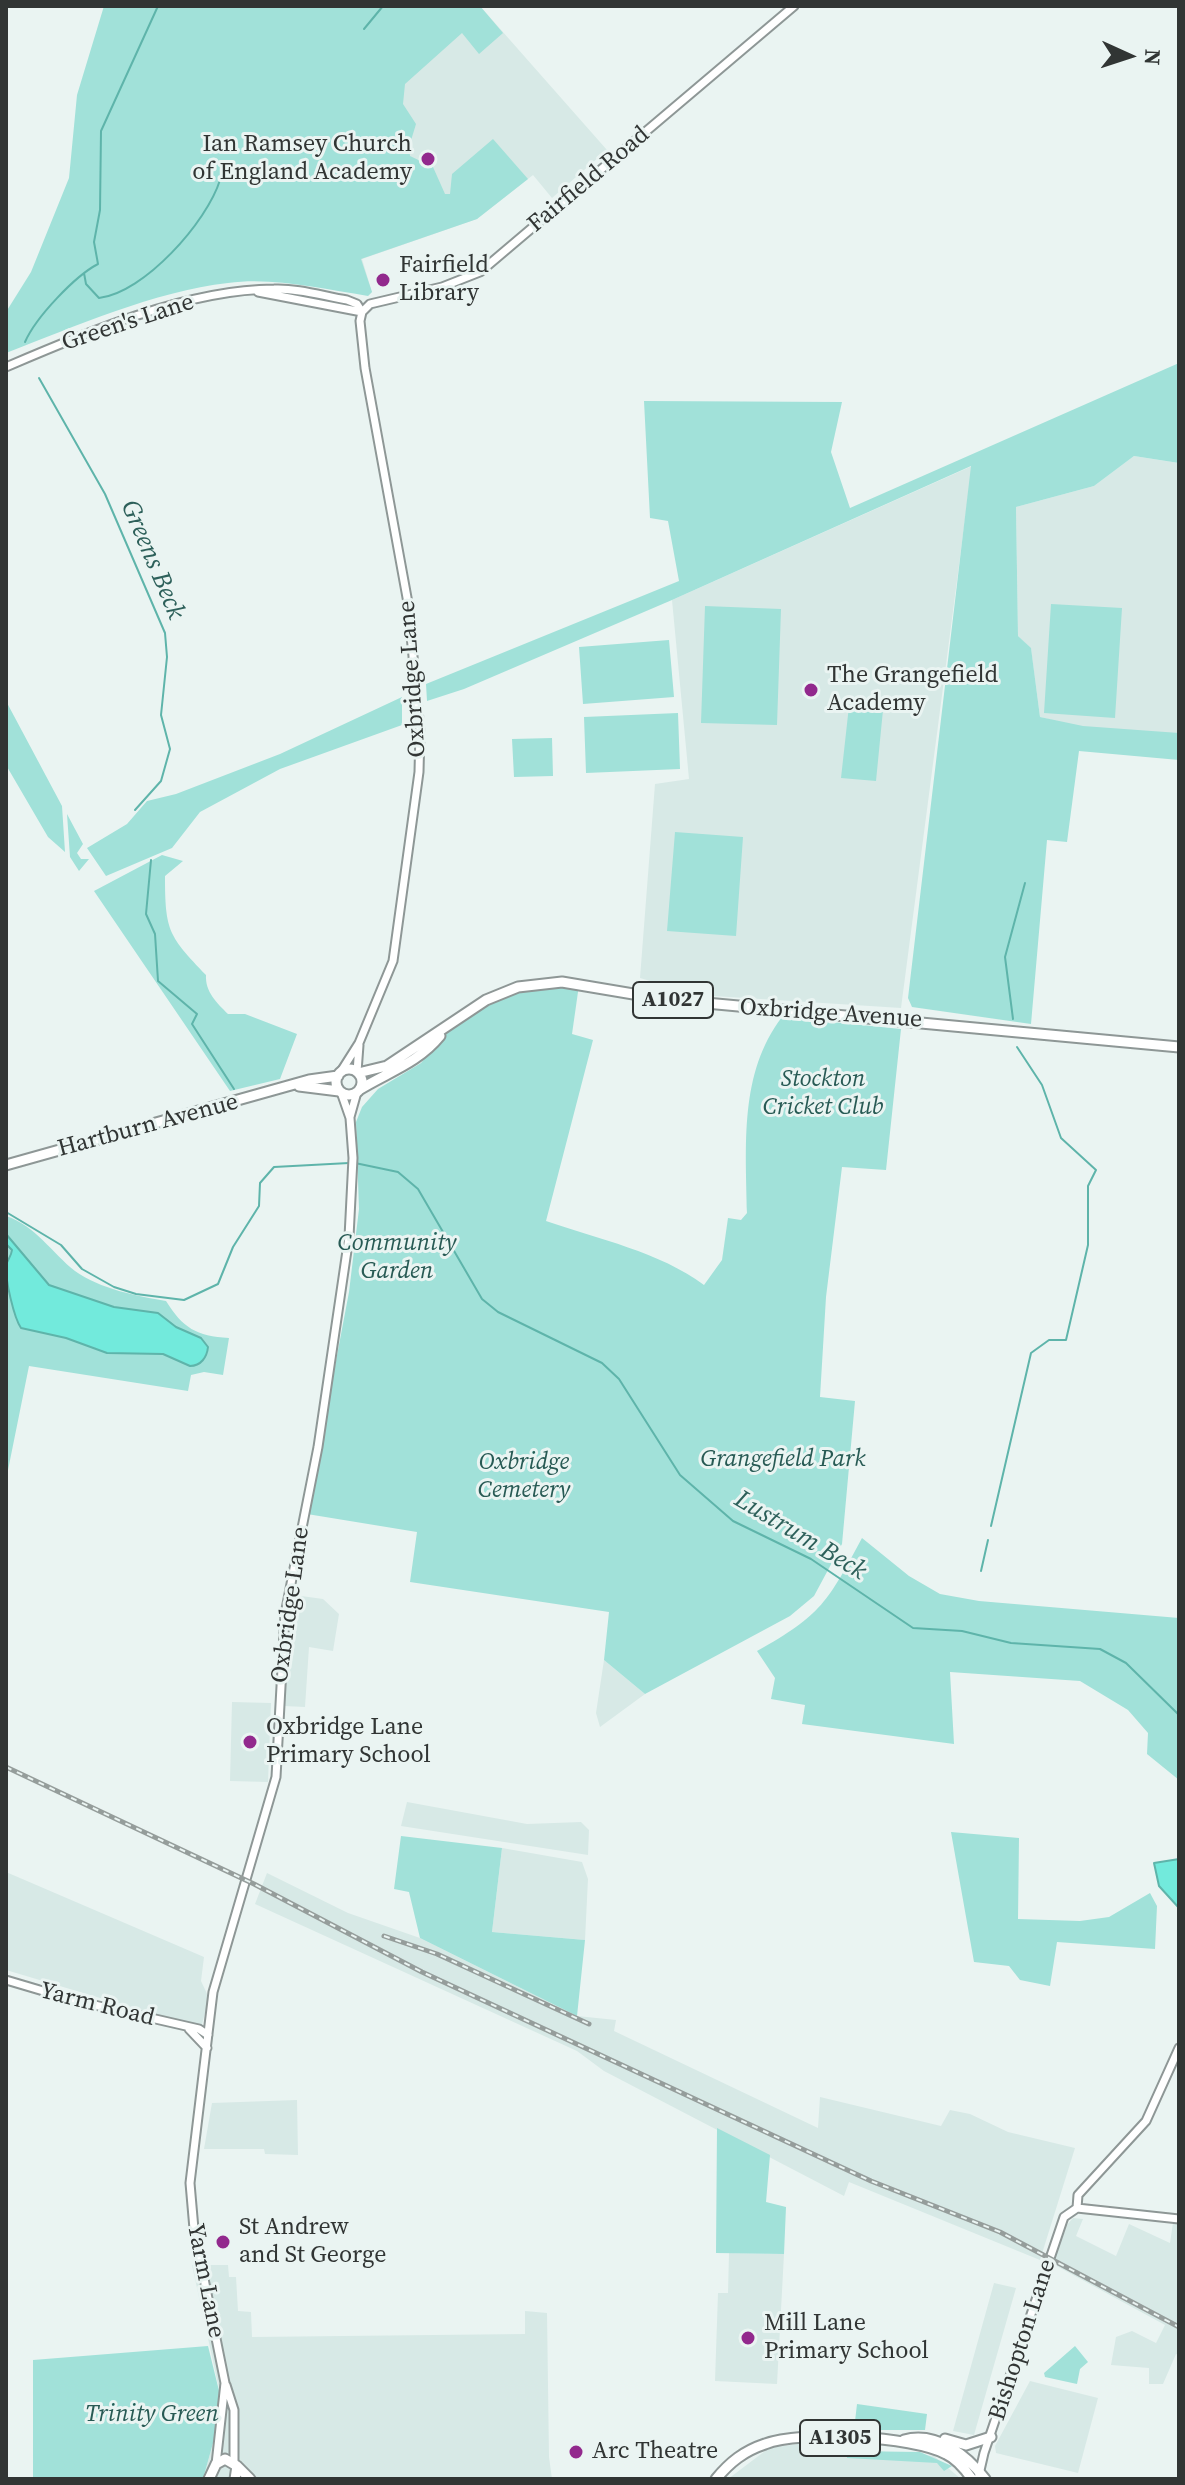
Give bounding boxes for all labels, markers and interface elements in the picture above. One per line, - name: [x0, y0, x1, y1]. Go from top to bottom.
- north arrow: [1089, 16, 1169, 96]
- text: N: [1138, 48, 1168, 66]
- street label: Fairfield Road: [522, 121, 656, 239]
- place label: Ian Ramsey Church of England Academy: [192, 131, 412, 187]
- marker: Ian Ramsey Church of England Academy: [419, 150, 437, 168]
- place label: Fairfield Library: [399, 252, 489, 308]
- marker: Fairfield Library: [374, 271, 392, 289]
- street label: Green's Lane: [58, 288, 198, 358]
- water label: Greens Beck: [113, 496, 191, 624]
- street label: Oxbridge Lane: [393, 600, 433, 758]
- place label: The Grangefield Academy: [827, 662, 998, 718]
- marker: The Grangefield Academy: [802, 681, 820, 699]
- road number: A1027: [633, 982, 713, 1018]
- street label: Oxbridge Avenue: [739, 993, 923, 1035]
- park label: Stockton Cricket Club: [763, 1066, 883, 1122]
- street label: Hartburn Avenue: [55, 1088, 241, 1164]
- park label: Community Garden: [337, 1230, 457, 1286]
- park label: Grangefield Park: [700, 1446, 866, 1474]
- park label: Oxbridge Cemetery: [478, 1449, 570, 1505]
- water label: Lustrum Beck: [728, 1484, 872, 1588]
- street label: Oxbridge Lane: [266, 1525, 316, 1685]
- place label: Oxbridge Lane Primary School: [266, 1714, 431, 1770]
- marker: Oxbridge Lane Primary School: [241, 1733, 259, 1751]
- street label: Yarm Road: [37, 1977, 157, 2033]
- place label: St Andrew and St George: [239, 2214, 386, 2270]
- street label: Yarm Lane: [180, 2221, 230, 2341]
- marker: St Andrew and St George: [214, 2233, 232, 2251]
- street label: Bishopton Lane: [983, 2256, 1063, 2424]
- place label: Mill Lane Primary School: [764, 2310, 929, 2366]
- marker: Mill Lane Primary School: [739, 2329, 757, 2347]
- park label: Trinity Green: [85, 2401, 219, 2429]
- road number: A1305: [800, 2420, 880, 2456]
- place label: Arc Theatre: [592, 2438, 718, 2466]
- marker: Arc Theatre: [567, 2443, 585, 2461]

